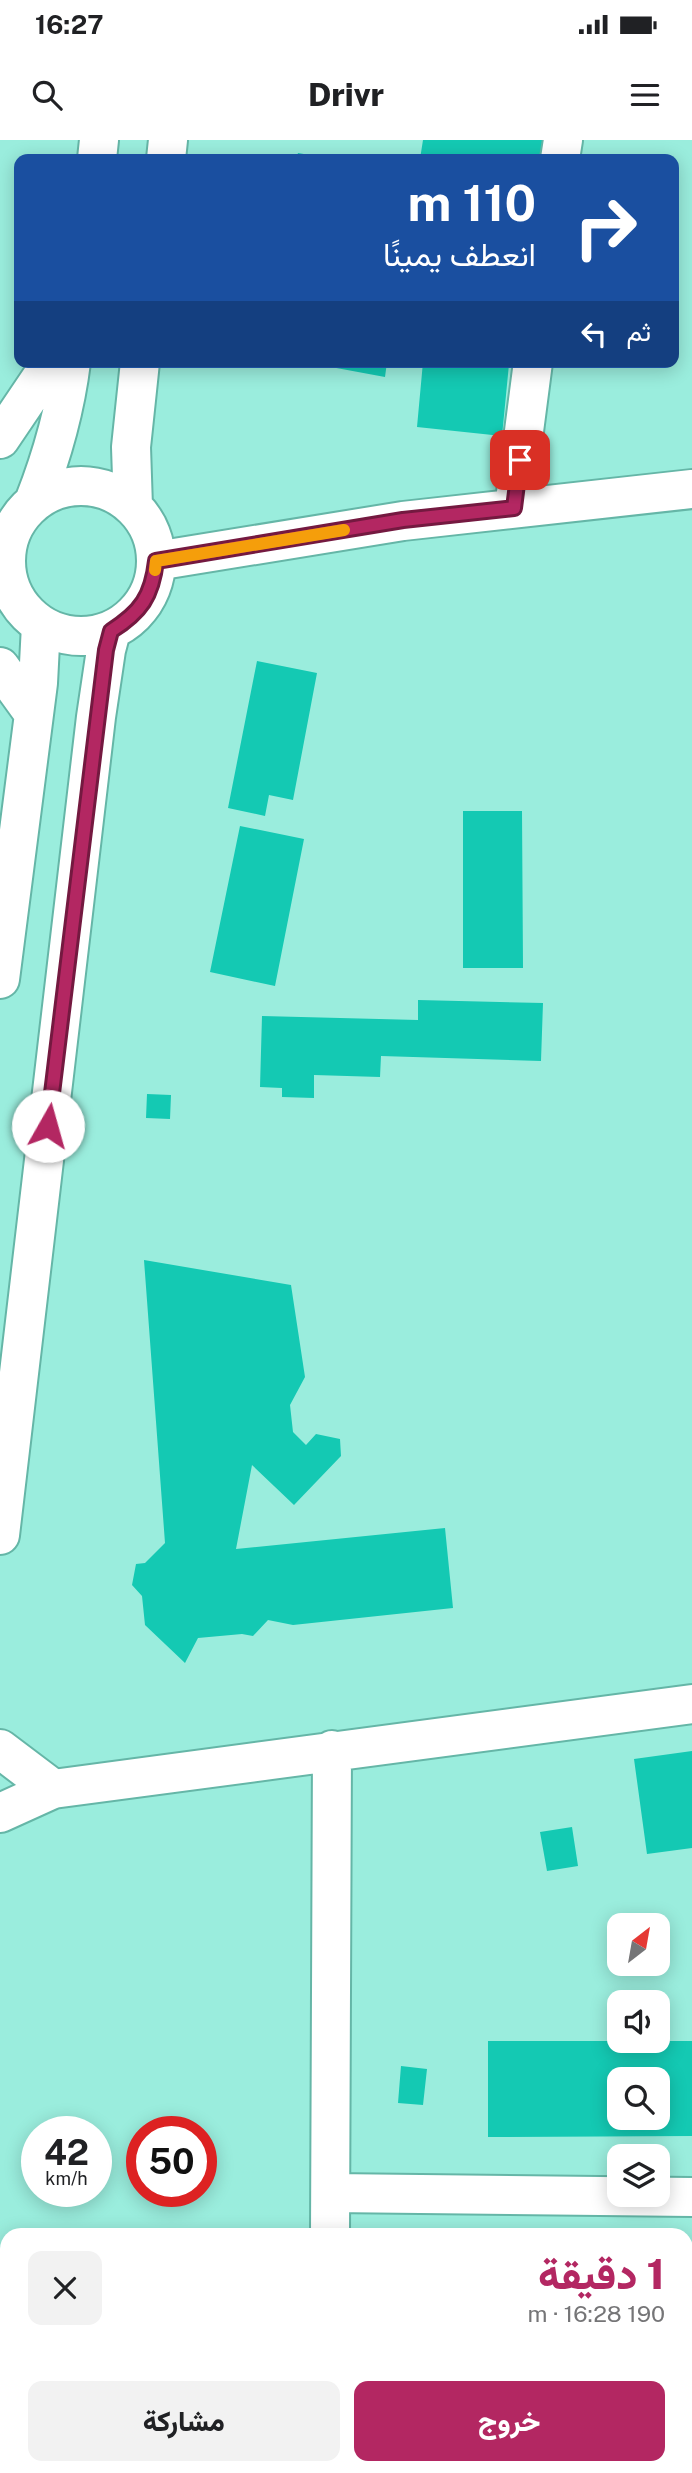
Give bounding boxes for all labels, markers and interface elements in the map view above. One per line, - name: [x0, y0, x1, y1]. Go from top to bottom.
- text: 16:27: [35, 9, 104, 40]
- icon: search: [28, 76, 66, 114]
- text: Drivr: [308, 76, 384, 113]
- icon: menu: [626, 76, 664, 114]
- text: 110 m: [408, 174, 536, 232]
- icon: right: [560, 182, 651, 273]
- text: انعطف يمينًا: [383, 236, 536, 273]
- icon: left: [575, 315, 613, 353]
- text: ثم: [627, 316, 651, 347]
- pin: [490, 430, 550, 490]
- icon: arrive: [501, 441, 539, 479]
- position arrow: [11, 1089, 85, 1163]
- north arrow: [607, 1913, 670, 1976]
- map controls: [607, 1913, 670, 2207]
- button: sound: [607, 1990, 670, 2053]
- button: search: [607, 2067, 670, 2130]
- speed limit sign: 50: [126, 2116, 217, 2207]
- text: 42: [44, 2132, 89, 2173]
- button: layers: [607, 2144, 670, 2207]
- text: km/h: [45, 2168, 88, 2189]
- text: 1 دقيقة: [538, 2249, 665, 2298]
- button: close: [28, 2251, 102, 2325]
- text: 190 m · 16:28: [528, 2300, 665, 2327]
- button: مشاركة: [28, 2381, 340, 2461]
- button: خروج: [354, 2381, 665, 2461]

